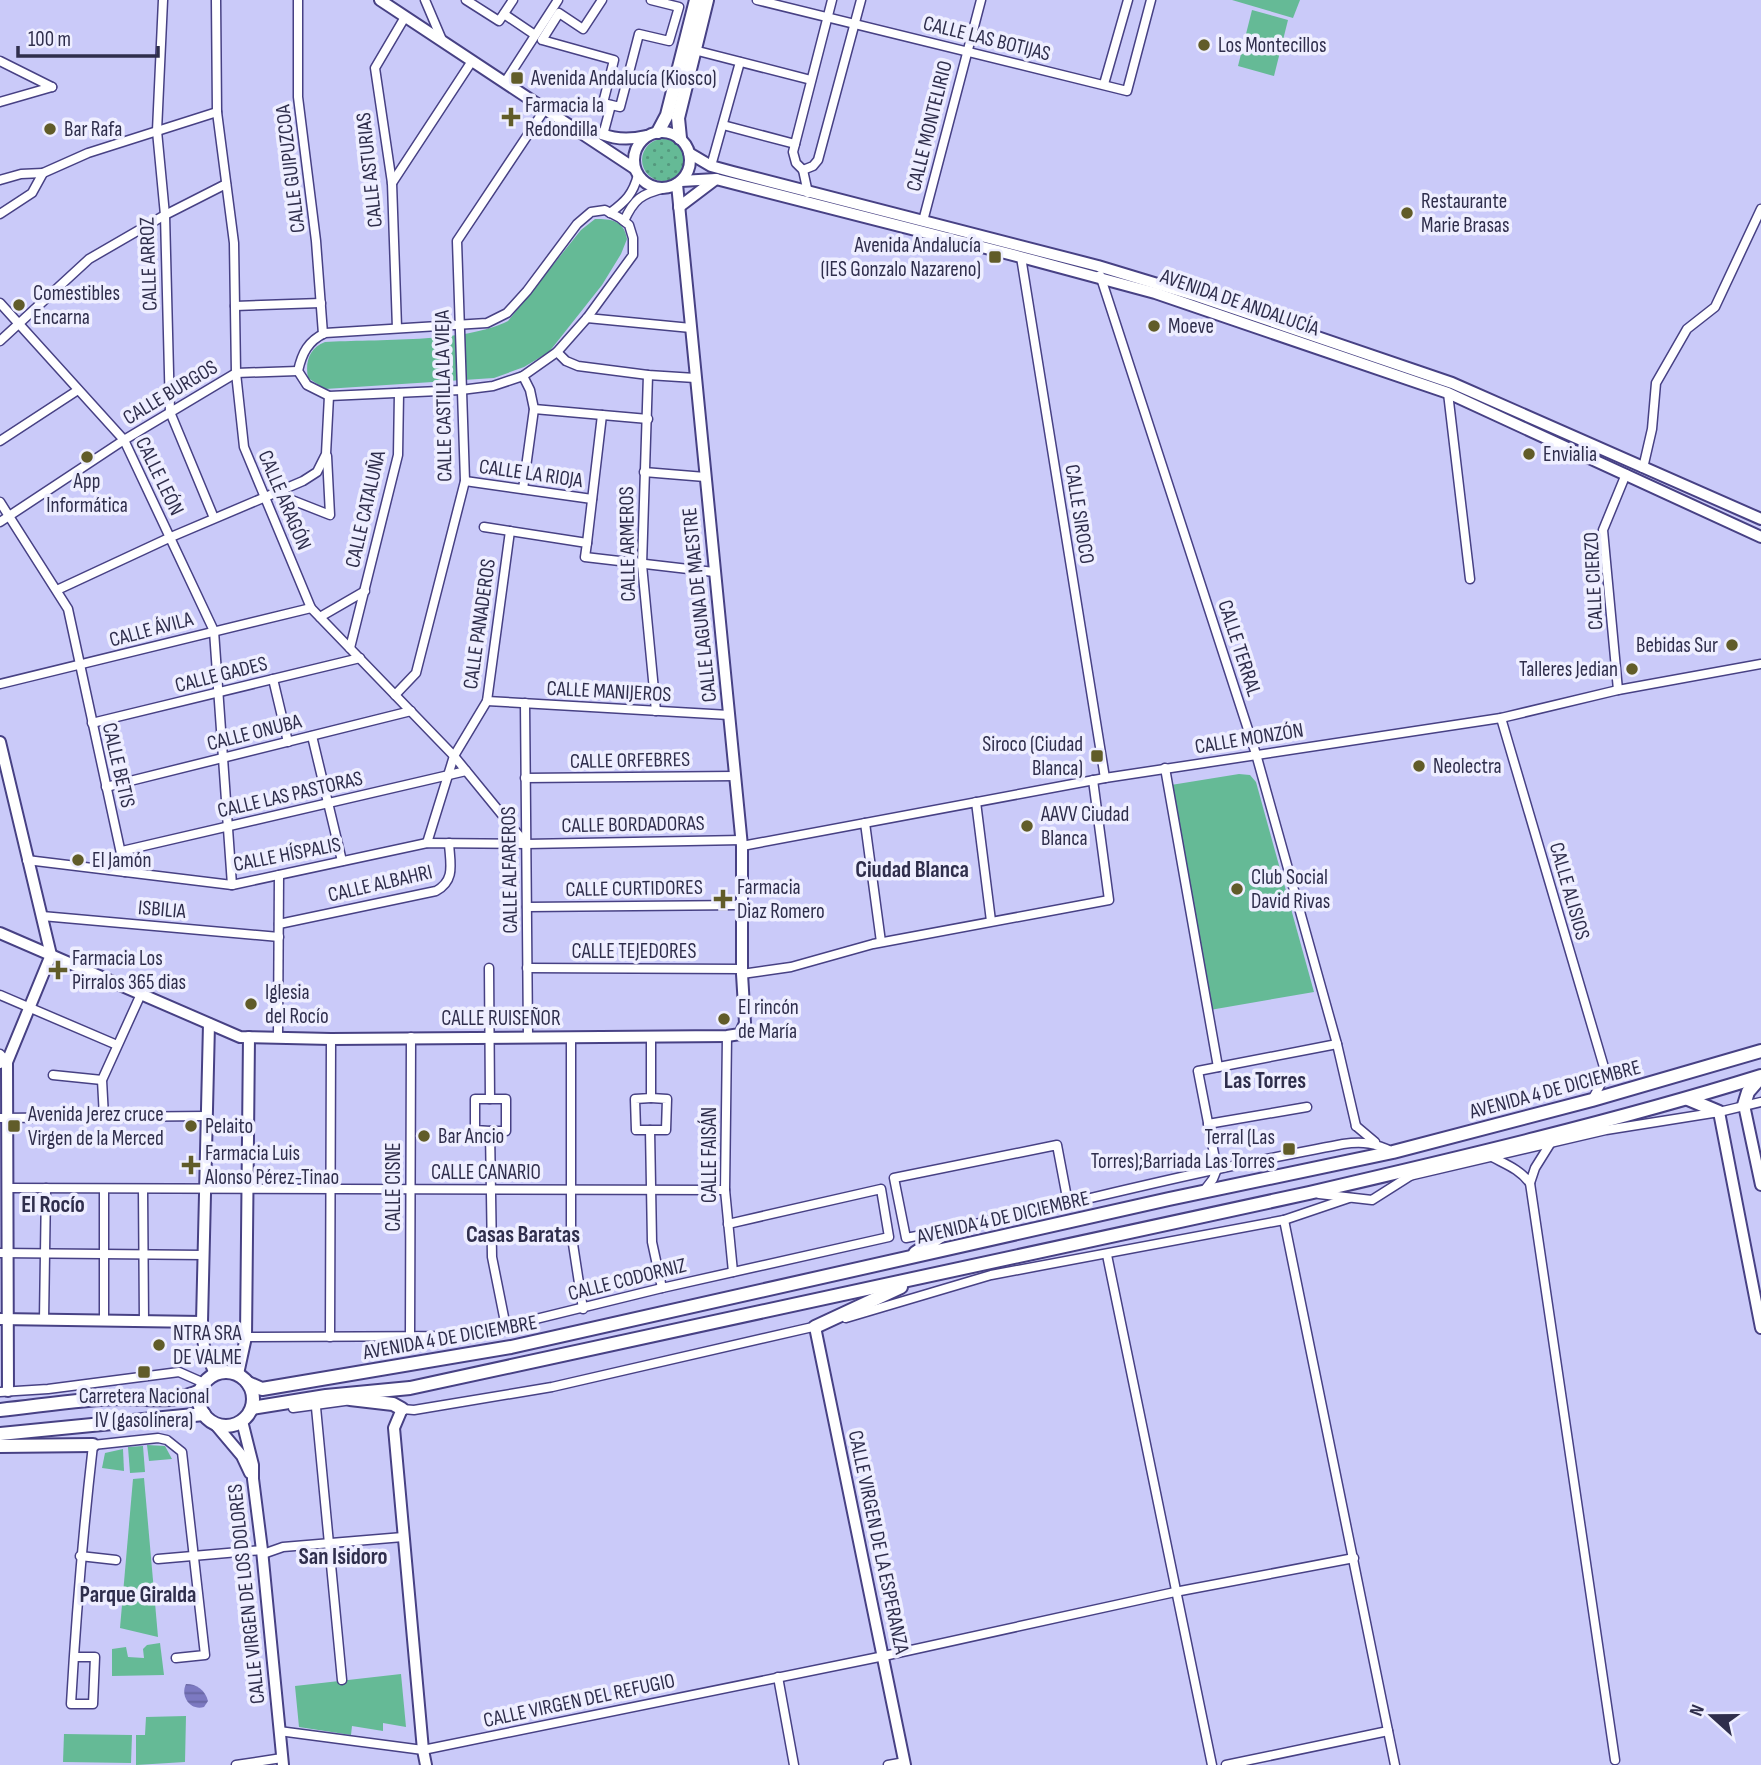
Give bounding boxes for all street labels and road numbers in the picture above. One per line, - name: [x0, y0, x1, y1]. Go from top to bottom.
- street label: CALLE LAS BOTIJAS: [921, 11, 1053, 66]
- street label: CALLE MONTELIRIO: [901, 58, 958, 194]
- street label: CALLE GUIPUZCOA: [270, 102, 311, 234]
- street label: CALLE ASTURIAS: [351, 111, 388, 229]
- street label: CALLE ARROZ: [134, 216, 163, 311]
- street label: AVENIDA DE ANDALUCÍA: [1156, 263, 1323, 342]
- street label: CALLE CASTILLA LA VIEJA: [429, 309, 457, 482]
- street label: CALLE BURGOS: [119, 354, 222, 430]
- street label: CALLE LEÓN: [130, 433, 189, 519]
- street label: CALLE ARAGÓN: [252, 447, 317, 554]
- street label: CALLE CATALUÑA: [340, 447, 391, 570]
- street label: CALLE LA RIOJA: [477, 454, 585, 493]
- street label: CALLE SIROCO: [1059, 463, 1100, 566]
- street label: CALLE ARMEROS: [614, 486, 641, 602]
- street label: CALLE LAGUNA DE MAESTRE: [677, 506, 722, 704]
- street label: CALLE CIERZO: [1578, 531, 1609, 631]
- street label: CALLE PANADEROS: [458, 557, 501, 691]
- street label: CALLE TERRAL: [1212, 597, 1267, 700]
- street label: CALLE ÁVILA: [106, 606, 197, 653]
- street label: CALLE GADES: [172, 651, 270, 698]
- street label: CALLE MANIJEROS: [546, 676, 672, 707]
- street label: CALLE ONUBA: [204, 708, 305, 756]
- street label: CALLE MONZÓN: [1193, 718, 1305, 759]
- street label: CALLE BETIS: [97, 720, 140, 810]
- street label: CALLE ORFEBRES: [570, 747, 690, 774]
- street label: CALLE LAS PASTORAS: [215, 766, 365, 823]
- street label: CALLE ALFAREROS: [496, 806, 523, 934]
- street label: CALLE BORDADORAS: [561, 811, 705, 838]
- street label: CALLE HÍSPALIS: [231, 832, 343, 877]
- street label: CALLE ALISIOS: [1544, 840, 1595, 943]
- street label: CALLE ALBAHRI: [325, 859, 435, 908]
- street label: CALLE CURTIDORES: [565, 875, 703, 902]
- street label: ISBILIA: [137, 895, 188, 924]
- street label: CALLE TEJEDORES: [572, 939, 696, 964]
- street label: CALLE RUISEÑOR: [441, 1006, 561, 1031]
- street label: AVENIDA 4 DE DICIEMBRE: [1466, 1055, 1643, 1125]
- street label: CALLE FAISÁN: [697, 1107, 722, 1203]
- street label: CALLE CISNE: [381, 1142, 406, 1232]
- street label: CALLE CANARIO: [431, 1160, 541, 1185]
- street label: AVENIDA 4 DE DICIEMBRE: [914, 1186, 1092, 1250]
- street label: CALLE CODORNIZ: [565, 1253, 689, 1306]
- street label: AVENIDA 4 DE DICIEMBRE: [360, 1310, 539, 1365]
- street label: CALLE VIRGEN DE LA ESPERANZA: [843, 1428, 915, 1657]
- street label: CALLE VIRGEN DE LOS DOLORES: [222, 1483, 270, 1705]
- street label: CALLE VIRGEN DEL REFUGIO: [481, 1668, 677, 1733]

